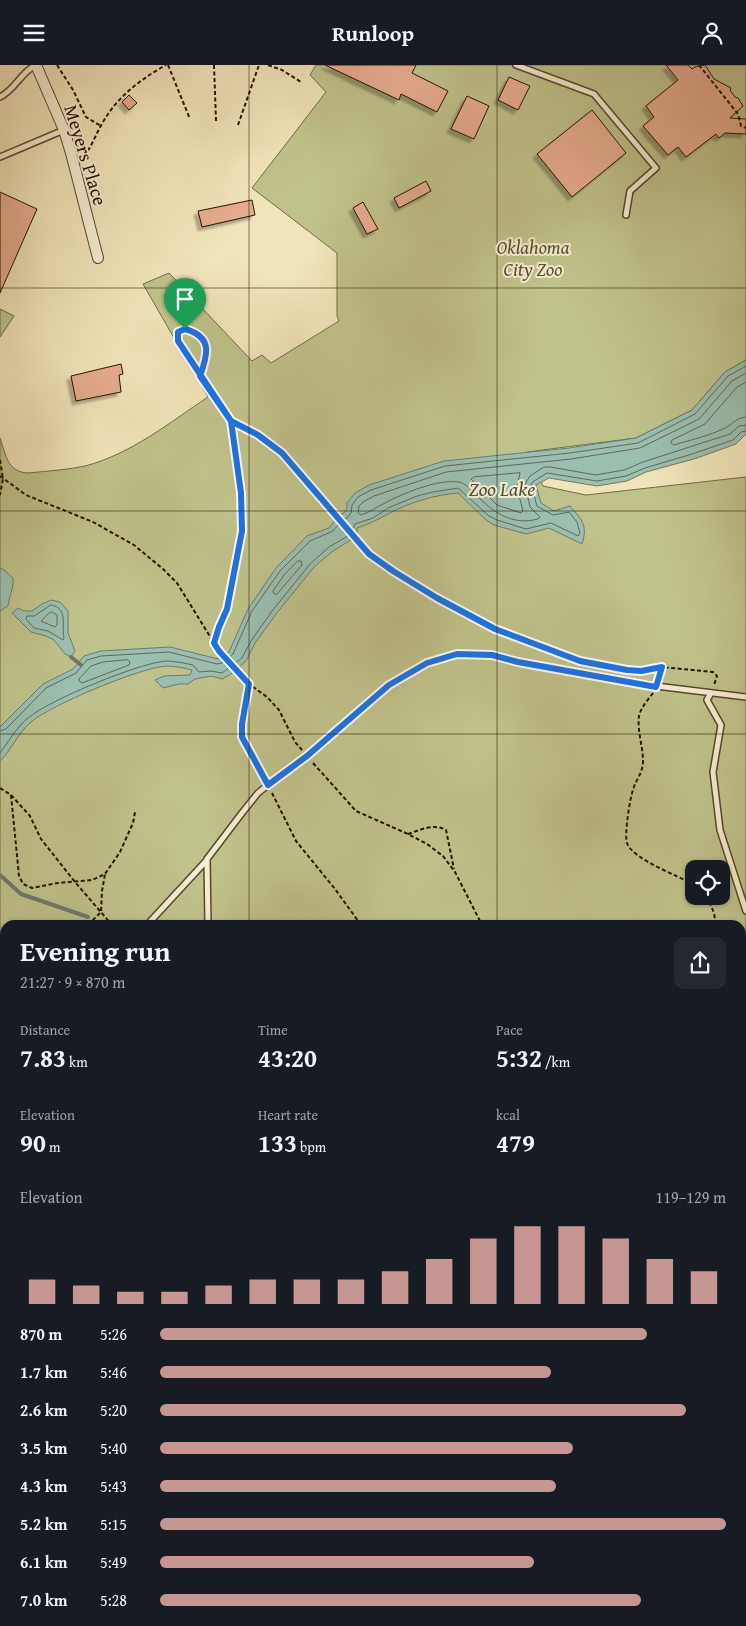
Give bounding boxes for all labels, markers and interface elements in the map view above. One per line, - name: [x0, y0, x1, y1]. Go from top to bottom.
- text: Runloop: [332, 17, 414, 49]
- icon: menu: [20, 19, 48, 47]
- icon: person: [698, 19, 726, 47]
- street label: Meyers Place: [57, 101, 115, 209]
- park label: Oklahoma City Zoo: [496, 233, 570, 283]
- pin: [164, 278, 206, 329]
- icon: arrive: [171, 285, 199, 313]
- water label: Zoo Lake: [469, 474, 535, 503]
- map controls: [685, 860, 730, 905]
- button: locate: [685, 860, 730, 905]
- text: Evening run: [20, 930, 171, 971]
- button: share: [674, 937, 726, 989]
- text: 21:27 · 9 × 870 m: [20, 970, 125, 994]
- text: Distance: [20, 1020, 70, 1040]
- text: Time: [258, 1020, 288, 1040]
- text: Pace: [496, 1020, 523, 1040]
- text: 7.83: [20, 1040, 66, 1076]
- text: 43:20: [258, 1040, 317, 1076]
- text: 5:32: [496, 1040, 542, 1076]
- text: km: [66, 1052, 88, 1072]
- text: /km: [542, 1052, 570, 1072]
- text: Elevation: [20, 1105, 75, 1125]
- text: Heart rate: [258, 1105, 318, 1125]
- text: kcal: [496, 1105, 520, 1125]
- text: 90: [20, 1125, 46, 1161]
- text: 133: [258, 1125, 297, 1161]
- text: 479: [496, 1125, 535, 1161]
- text: m: [46, 1137, 60, 1157]
- text: bpm: [297, 1137, 326, 1157]
- text: Elevation: [20, 1185, 83, 1209]
- text: 119–129 m: [656, 1185, 726, 1209]
- text: 870 m: [20, 1322, 62, 1346]
- text: 5:26: [100, 1322, 127, 1346]
- text: 1.7 km: [20, 1360, 67, 1384]
- text: 5:46: [100, 1360, 127, 1384]
- text: 2.6 km: [20, 1398, 67, 1422]
- text: 5:20: [100, 1398, 127, 1422]
- text: 3.5 km: [20, 1436, 67, 1460]
- text: 5:40: [100, 1436, 127, 1460]
- text: 4.3 km: [20, 1474, 67, 1498]
- text: 5:43: [100, 1474, 127, 1498]
- text: 5.2 km: [20, 1512, 67, 1536]
- text: 5:15: [100, 1512, 127, 1536]
- text: 6.1 km: [20, 1550, 67, 1574]
- text: 5:49: [100, 1550, 127, 1574]
- text: 7.0 km: [20, 1588, 67, 1612]
- text: 5:28: [100, 1588, 127, 1612]

